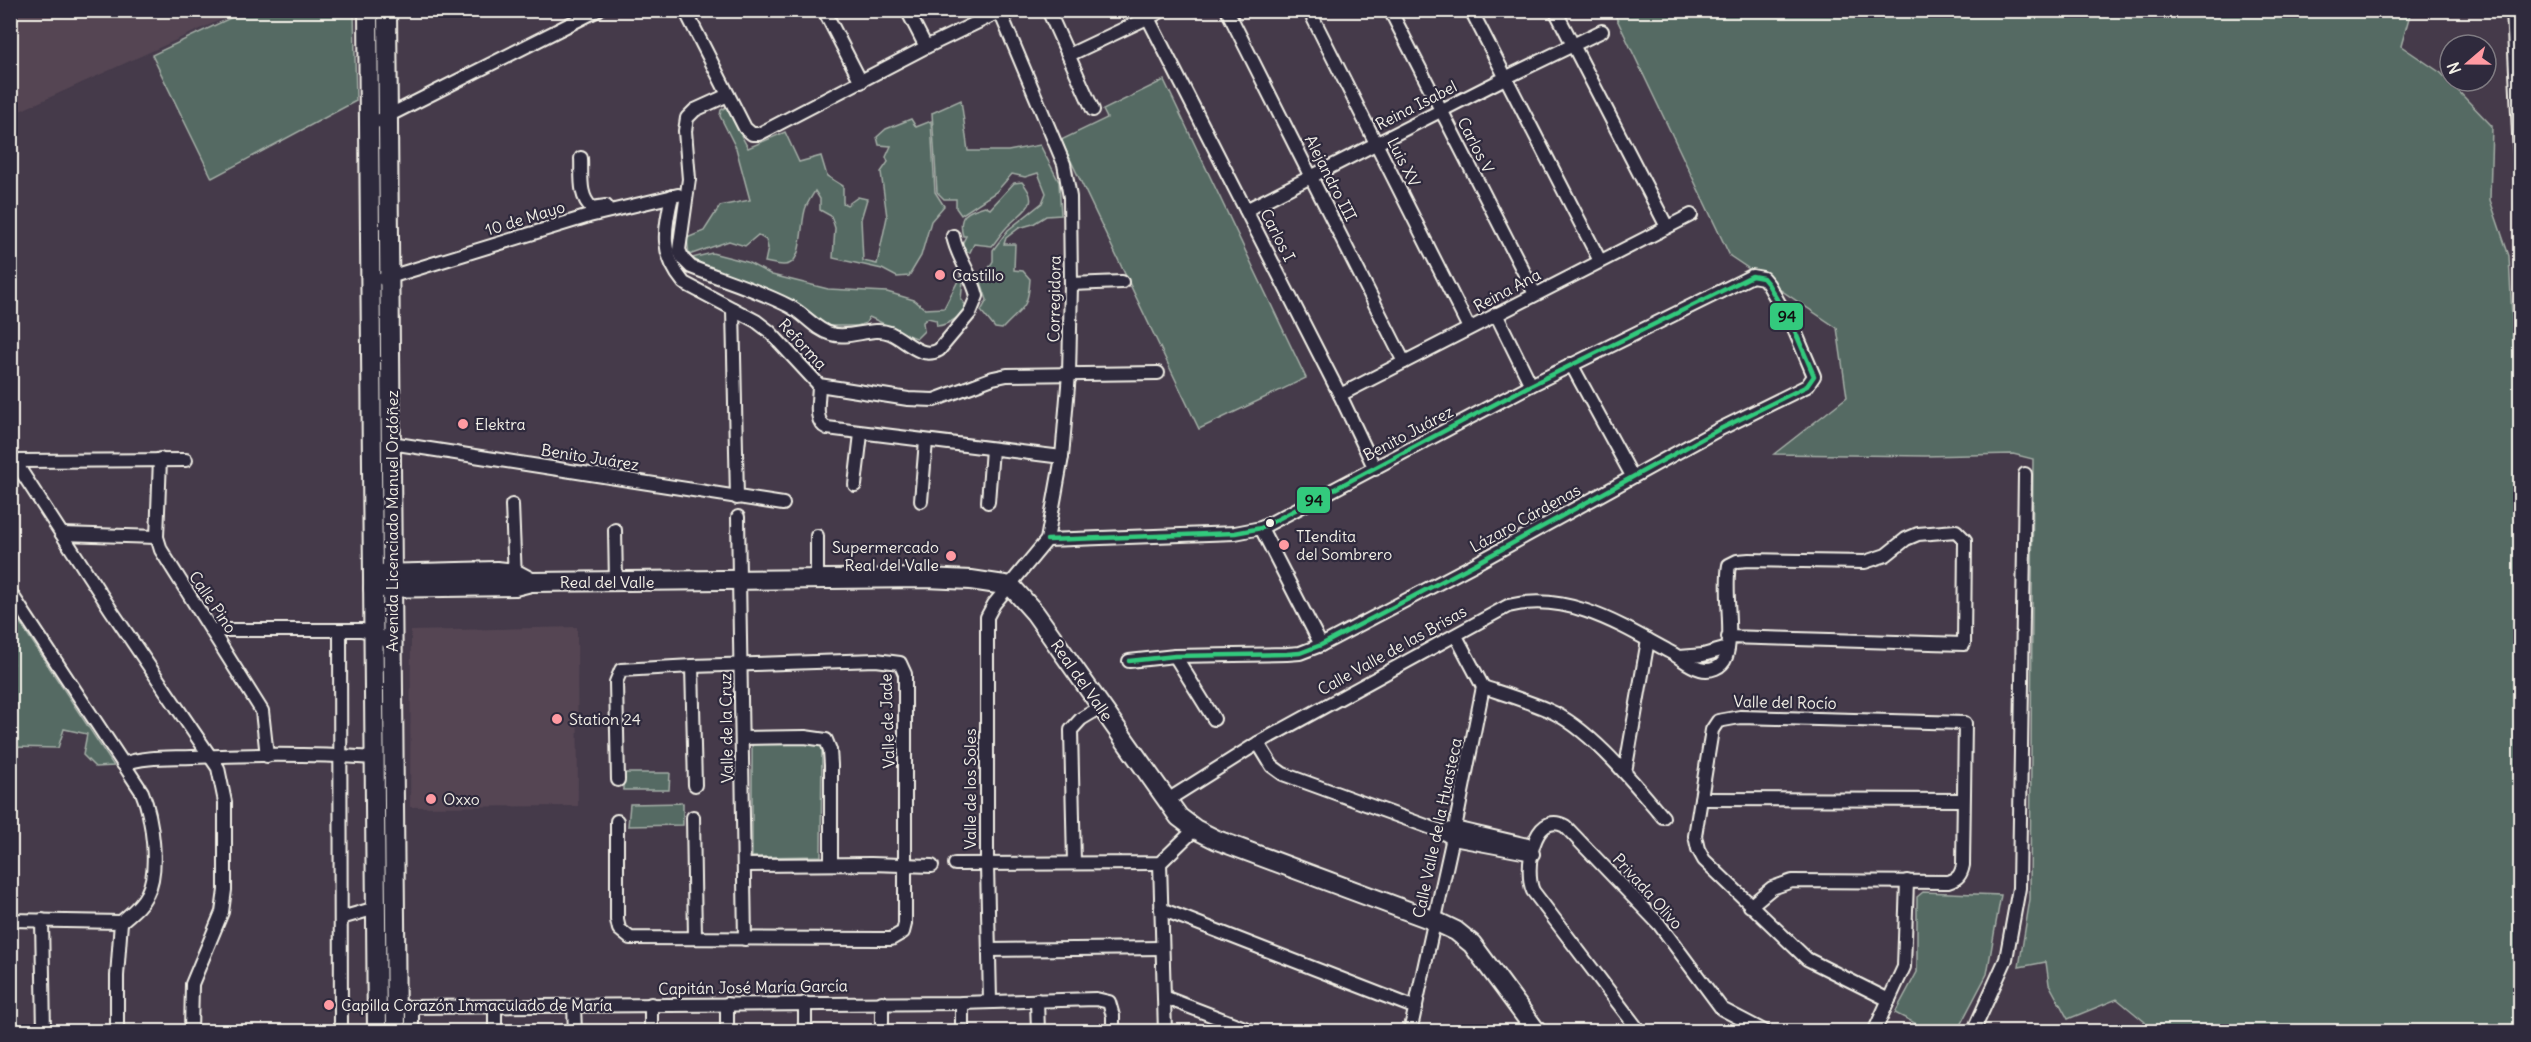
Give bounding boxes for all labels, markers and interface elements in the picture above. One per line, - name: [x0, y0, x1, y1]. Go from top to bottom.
- north arrow: [2438, 33, 2498, 93]
- text: N: [2443, 60, 2465, 77]
- street label: Reina Isabel: [1372, 76, 1460, 134]
- street label: Carlos V: [1454, 114, 1498, 176]
- street label: Alejandro III: [1301, 132, 1361, 224]
- street label: Luis XV: [1383, 134, 1425, 190]
- street label: 10 de Mayo: [483, 196, 567, 240]
- street label: Carlos I: [1256, 205, 1300, 265]
- street label: Corregidora: [1043, 255, 1065, 343]
- street label: Reina Ana: [1470, 264, 1544, 316]
- place label: Castillo: [952, 265, 1004, 285]
- marker: Castillo: [933, 268, 947, 282]
- line badge: 94: [1769, 302, 1804, 331]
- text: 94: [1778, 306, 1796, 326]
- street label: Reforma: [774, 314, 832, 374]
- street label: Avenida Licenciado Manuel Ordóñez: [382, 390, 402, 652]
- street label: Benito Juárez: [1360, 401, 1457, 465]
- place label: Elektra: [475, 414, 526, 434]
- marker: Elektra: [456, 417, 470, 431]
- street label: Benito Juárez: [540, 439, 641, 475]
- street label: Lázaro Cárdenas: [1466, 479, 1584, 557]
- line badge: 94: [1296, 486, 1331, 514]
- text: 94: [1305, 490, 1323, 510]
- unlabelled marker: [1264, 517, 1276, 529]
- place label: TIendita del Sombrero: [1296, 526, 1392, 564]
- place label: Supermercado Real del Valle: [832, 537, 939, 575]
- marker: TIendita del Sombrero: [1277, 538, 1291, 552]
- marker: Supermercado Real del Valle: [944, 549, 958, 563]
- street label: Calle Pino: [185, 567, 241, 637]
- street label: Real del Valle: [560, 572, 654, 592]
- street label: Calle Valle de las Brisas: [1314, 601, 1470, 699]
- street label: Real del Valle: [1047, 636, 1117, 724]
- street label: Valle de la Cruz: [715, 672, 737, 783]
- street label: Valle de Jade: [875, 673, 899, 769]
- street label: Valle del Rocío: [1733, 691, 1837, 713]
- place label: Station 24: [569, 709, 641, 729]
- marker: Station 24: [550, 712, 564, 726]
- street label: Valle de los Soles: [960, 729, 980, 849]
- street label: Calle Valle de la Huasteca: [1408, 736, 1466, 920]
- place label: Oxxo: [443, 789, 480, 809]
- marker: Oxxo: [424, 792, 438, 806]
- street label: Privada Olivo: [1609, 849, 1687, 933]
- street label: Capitán José María García: [658, 975, 848, 999]
- place label: Capilla Corazón Inmaculado de María: [341, 995, 612, 1015]
- marker: Capilla Corazón Inmaculado de María: [322, 998, 336, 1012]

